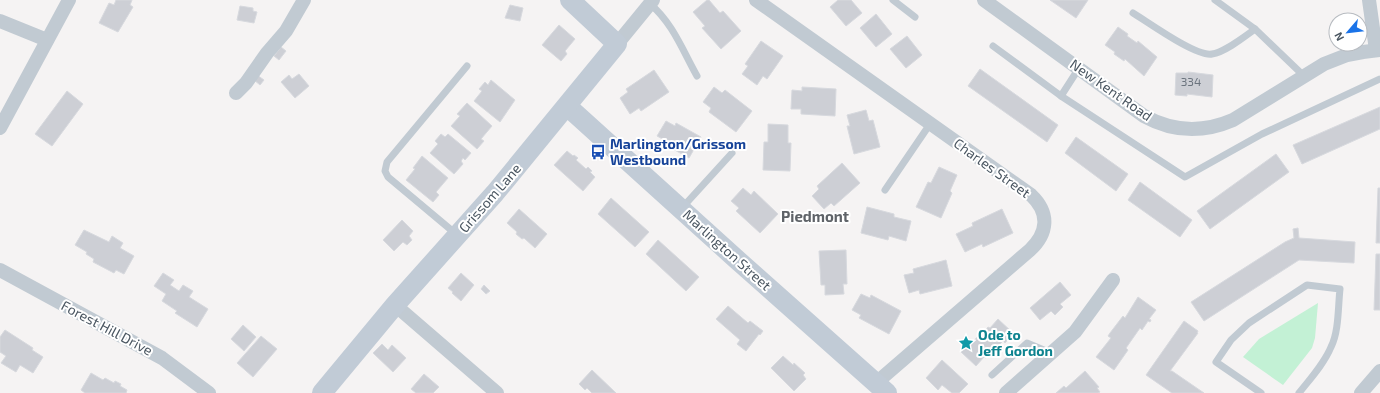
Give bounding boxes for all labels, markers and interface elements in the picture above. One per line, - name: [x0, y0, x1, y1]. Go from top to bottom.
- north arrow: [1328, 12, 1368, 52]
- text: N: [1331, 30, 1346, 43]
- street label: New Kent Road: [1067, 55, 1156, 124]
- house number: 334: [1181, 74, 1201, 88]
- street label: Charles Street: [951, 134, 1034, 201]
- place label: Marlington/Grissom Westbound: [610, 135, 746, 168]
- bus stop icon: Marlington/Grissom Westbound: [589, 143, 607, 161]
- street label: Grissom Lane: [455, 160, 524, 236]
- street label: Marlington Street: [680, 206, 775, 294]
- district label: Piedmont: [781, 207, 849, 225]
- street label: Forest Hill Drive: [59, 296, 156, 359]
- place label: Ode to Jeff Gordon: [978, 326, 1053, 359]
- place icon: Ode to Jeff Gordon: [957, 334, 975, 352]

